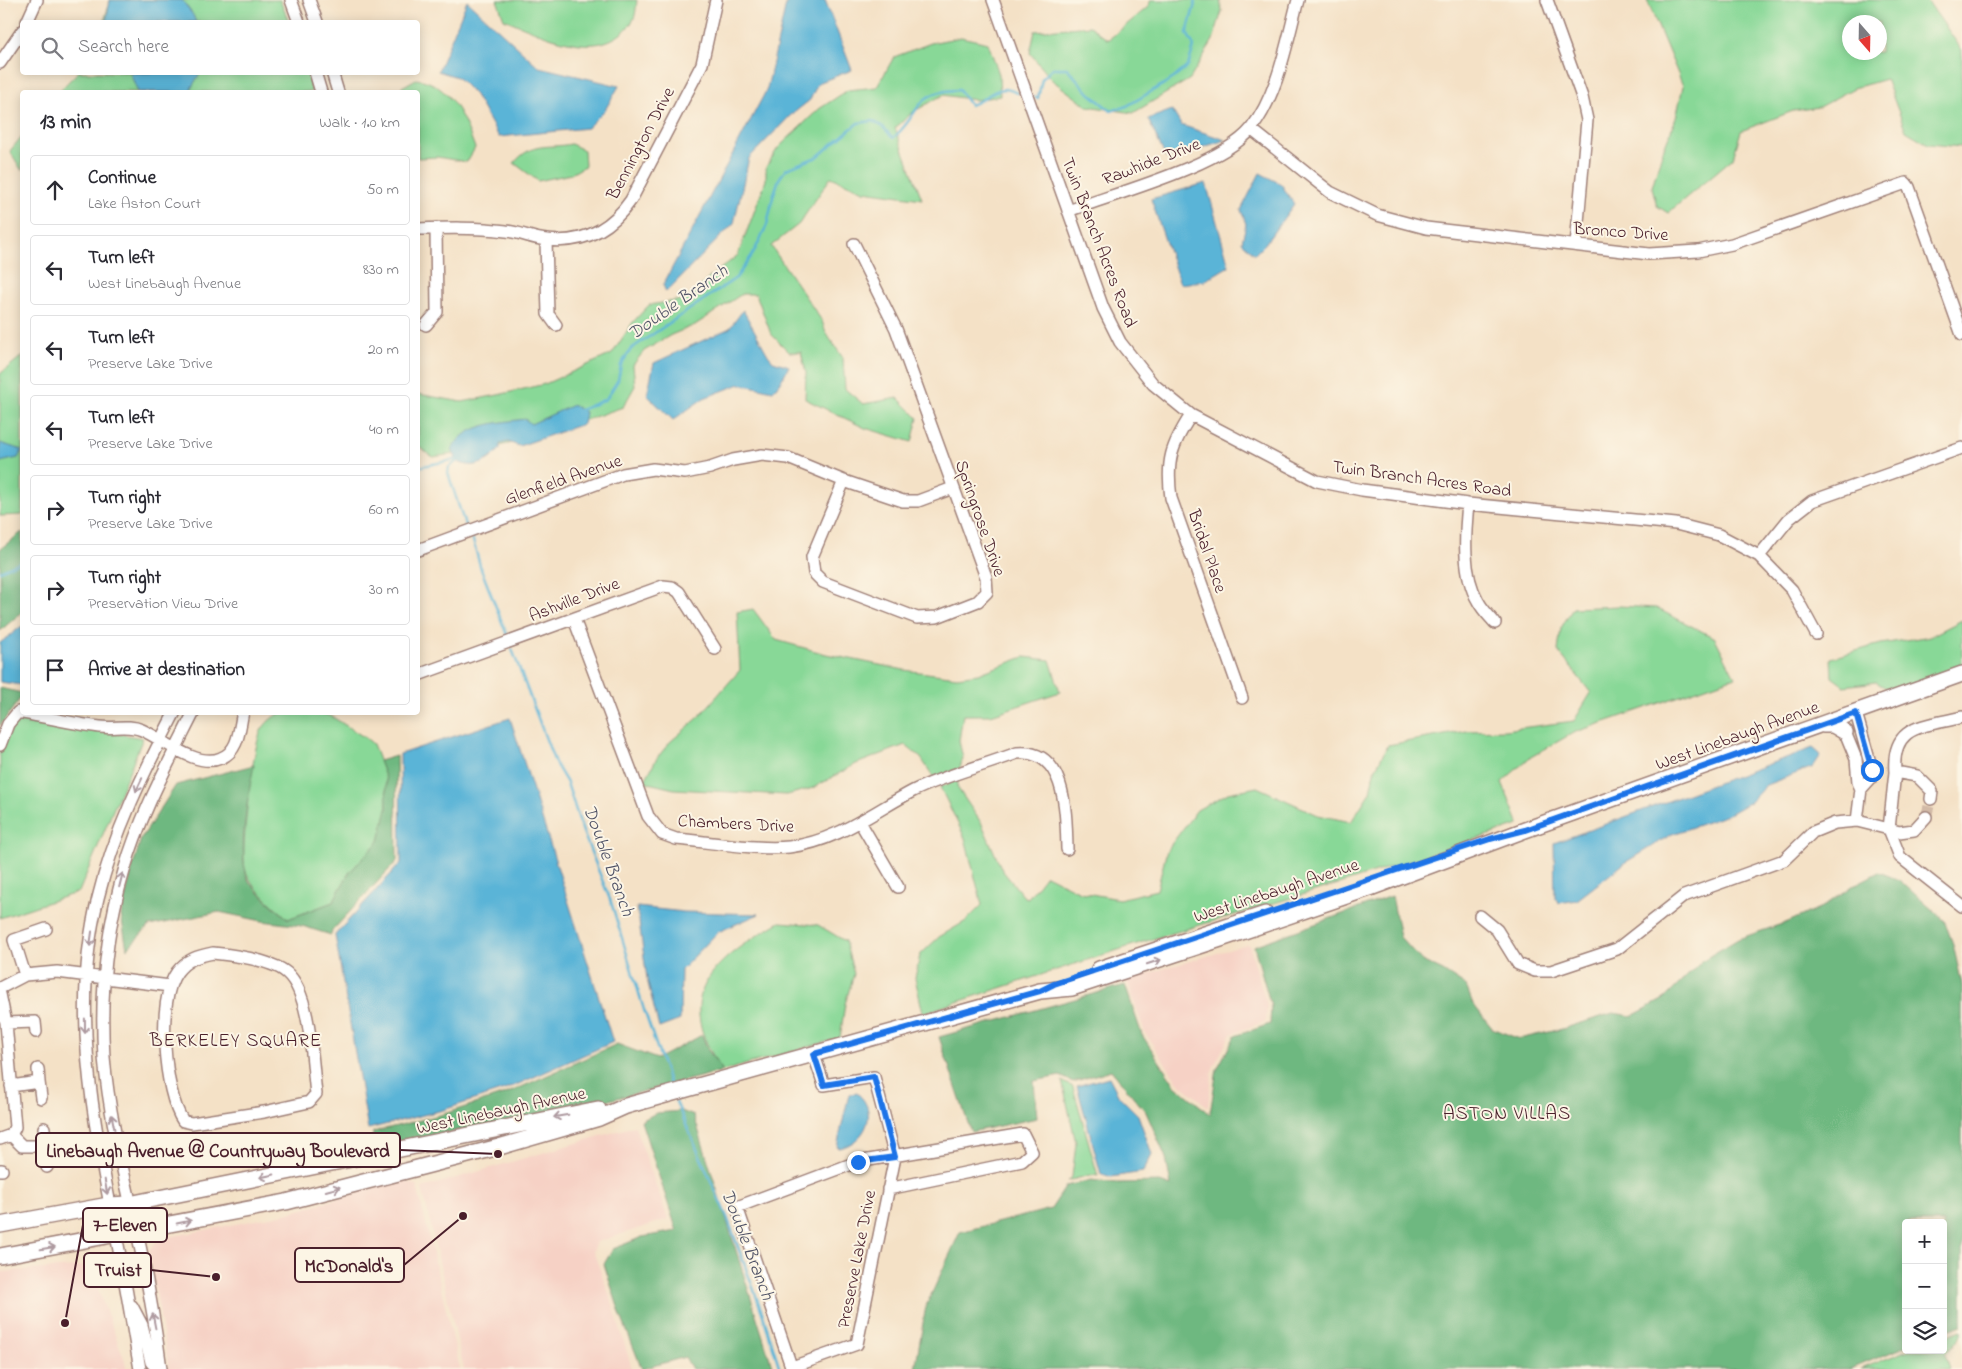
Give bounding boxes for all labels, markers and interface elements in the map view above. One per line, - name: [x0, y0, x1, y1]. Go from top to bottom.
- north arrow: [1842, 15, 1887, 60]
- search box: [20, 20, 420, 75]
- icon: search: [38, 34, 66, 62]
- text: Search here: [78, 34, 169, 61]
- street label: Bennington Drive: [601, 82, 684, 206]
- text: 13 min: [40, 108, 91, 138]
- text: Walk · 1.0 km: [319, 111, 400, 135]
- street label: Rawhide Drive: [1099, 132, 1205, 193]
- street label: Twin Branch Acres Road: [1054, 154, 1143, 332]
- text: Continue: [88, 165, 156, 192]
- icon: ahead: [41, 176, 69, 204]
- text: 50 m: [367, 178, 399, 202]
- text: Lake Aston Court: [88, 192, 201, 216]
- street label: Bronco Drive: [1571, 217, 1670, 249]
- text: Turn left: [88, 245, 155, 272]
- icon: left: [41, 256, 69, 284]
- text: 830 m: [363, 258, 399, 282]
- water label: Double Branch: [623, 258, 735, 347]
- text: West Linebaugh Avenue: [88, 272, 241, 296]
- text: Turn left: [88, 325, 155, 352]
- icon: left: [41, 336, 69, 364]
- text: 20 m: [368, 338, 399, 362]
- text: Preserve Lake Drive: [88, 352, 213, 376]
- text: Turn left: [88, 405, 155, 432]
- icon: left: [41, 416, 69, 444]
- text: 40 m: [369, 418, 399, 442]
- text: Preserve Lake Drive: [88, 432, 213, 456]
- street label: Glenfield Avenue: [502, 448, 627, 513]
- street label: Twin Branch Acres Road: [1331, 455, 1513, 505]
- street label: Springrose Drive: [946, 457, 1011, 581]
- text: Turn right: [88, 485, 161, 512]
- icon: right: [41, 496, 69, 524]
- text: 60 m: [369, 498, 399, 522]
- street label: Bridal Place: [1179, 506, 1233, 598]
- text: Preserve Lake Drive: [88, 512, 213, 536]
- text: Turn right: [88, 565, 161, 592]
- street label: Ashville Drive: [526, 571, 625, 630]
- icon: right: [41, 576, 69, 604]
- text: 30 m: [369, 578, 399, 602]
- text: Preservation View Drive: [88, 592, 238, 616]
- icon: arrive: [41, 656, 69, 684]
- text: Arrive at destination: [88, 657, 245, 684]
- street label: West Linebaugh Avenue: [1652, 695, 1824, 779]
- route start: [1861, 759, 1884, 782]
- one-way arrow: [134, 777, 144, 792]
- water label: Double Branch: [575, 802, 641, 921]
- street label: Chambers Drive: [677, 809, 796, 841]
- street label: West Linebaugh Avenue: [1191, 853, 1364, 932]
- one-way arrow: [117, 872, 127, 888]
- one-way arrow: [86, 931, 96, 947]
- one-way arrow: [1146, 957, 1162, 966]
- one-way arrow: [80, 1018, 90, 1034]
- district label: BERKELEY SQUARE: [149, 1028, 322, 1055]
- street label: West Linebaugh Avenue: [414, 1081, 589, 1144]
- district label: ASTON VILLAS: [1443, 1101, 1571, 1128]
- one-way arrow: [553, 1112, 569, 1121]
- one-way arrow: [108, 1115, 118, 1131]
- callout: Linebaugh Avenue @ Countryway Boulevard: [36, 1133, 400, 1167]
- text: Linebaugh Avenue @ Countryway Boulevard: [46, 1138, 390, 1168]
- route end: [847, 1151, 870, 1174]
- one-way arrow: [260, 1172, 276, 1181]
- one-way arrow: [102, 1178, 112, 1194]
- one-way arrow: [325, 1184, 341, 1193]
- water label: Double Branch: [713, 1186, 780, 1305]
- street label: Preserve Lake Drive: [832, 1187, 884, 1331]
- callout: 7-Eleven: [83, 1208, 167, 1242]
- text: 7-Eleven: [93, 1213, 157, 1240]
- one-way arrow: [176, 1216, 192, 1226]
- map controls: [1902, 1219, 1947, 1354]
- button: +: [1902, 1219, 1947, 1264]
- one-way arrow: [40, 1242, 56, 1252]
- callout: McDonald's: [295, 1248, 404, 1282]
- callout: Truist: [84, 1253, 151, 1287]
- text: McDonald's: [305, 1254, 394, 1281]
- text: Truist: [94, 1258, 142, 1285]
- button: −: [1902, 1264, 1947, 1309]
- button: layers: [1902, 1309, 1947, 1354]
- one-way arrow: [148, 1313, 158, 1329]

